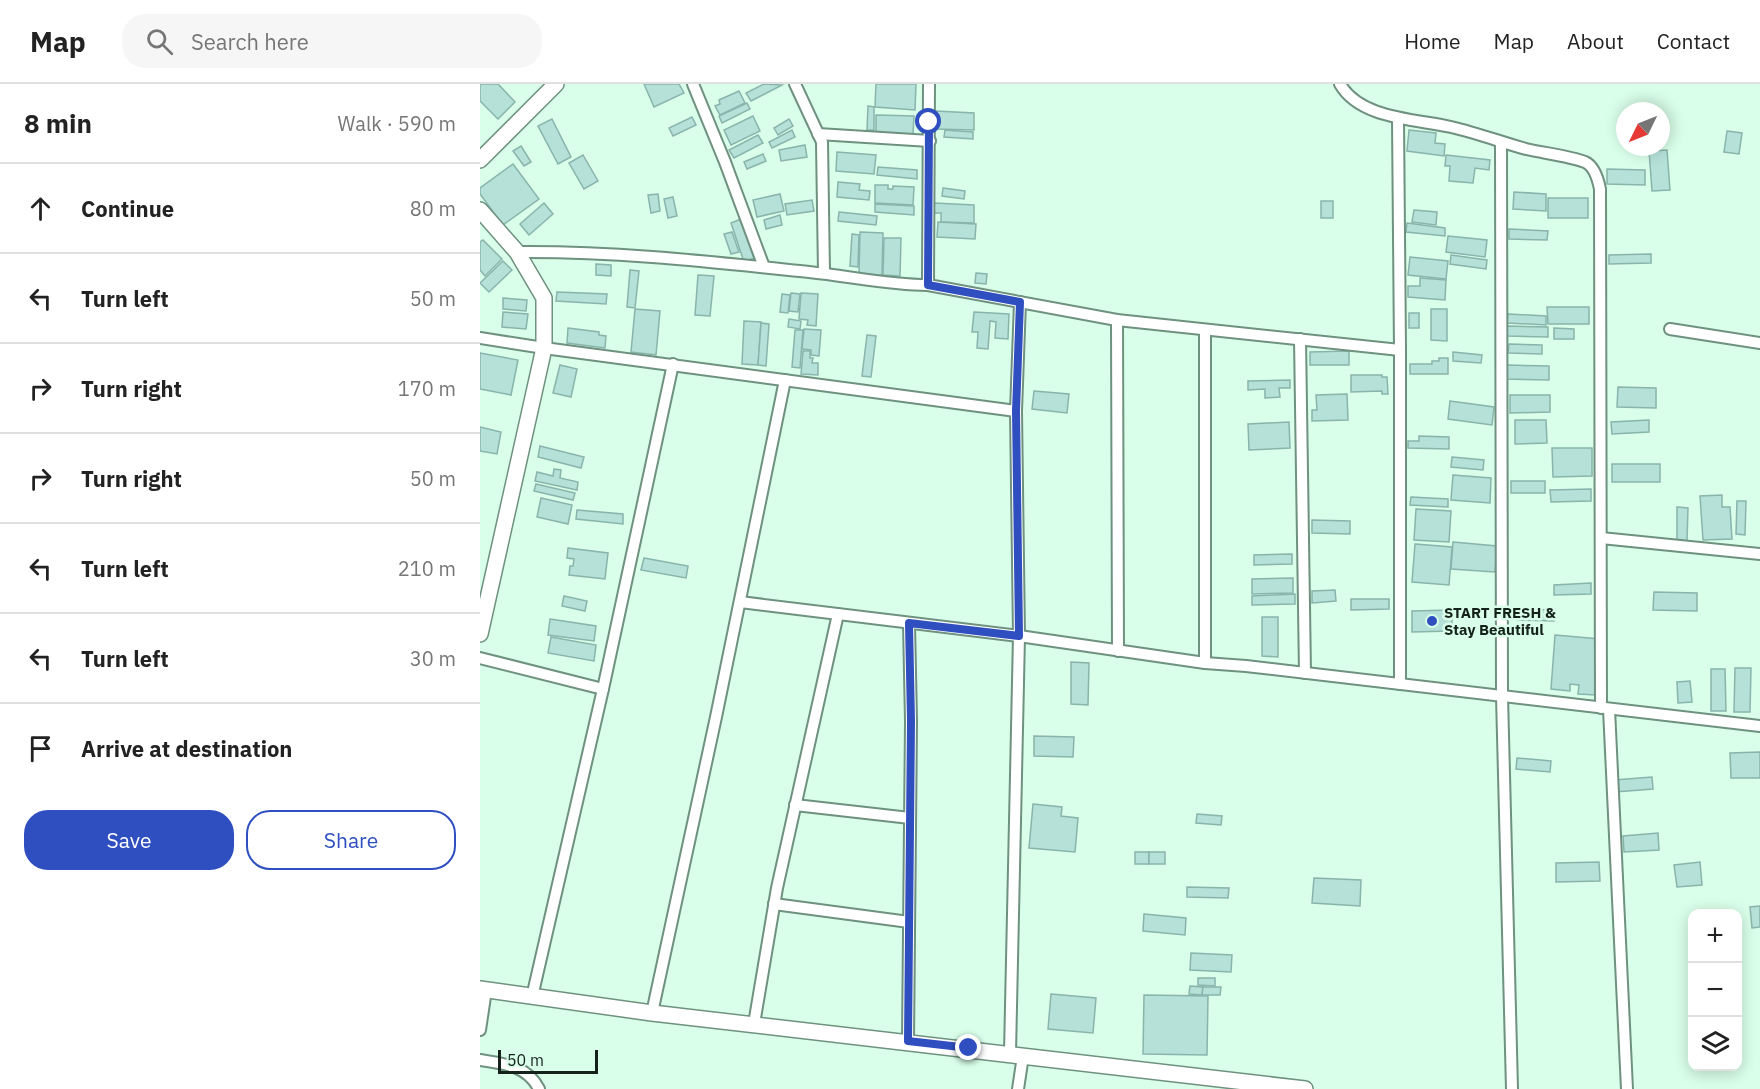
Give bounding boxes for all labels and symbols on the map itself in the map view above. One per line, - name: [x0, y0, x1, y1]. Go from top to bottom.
- north arrow: [1616, 102, 1670, 156]
- route start: [915, 108, 941, 134]
- place label: START FRESH & Stay Beautiful: [1444, 603, 1556, 639]
- marker: START FRESH & Stay Beautiful: [1425, 614, 1439, 628]
- route end: [955, 1034, 981, 1060]
- scale bar: [498, 1047, 598, 1074]

